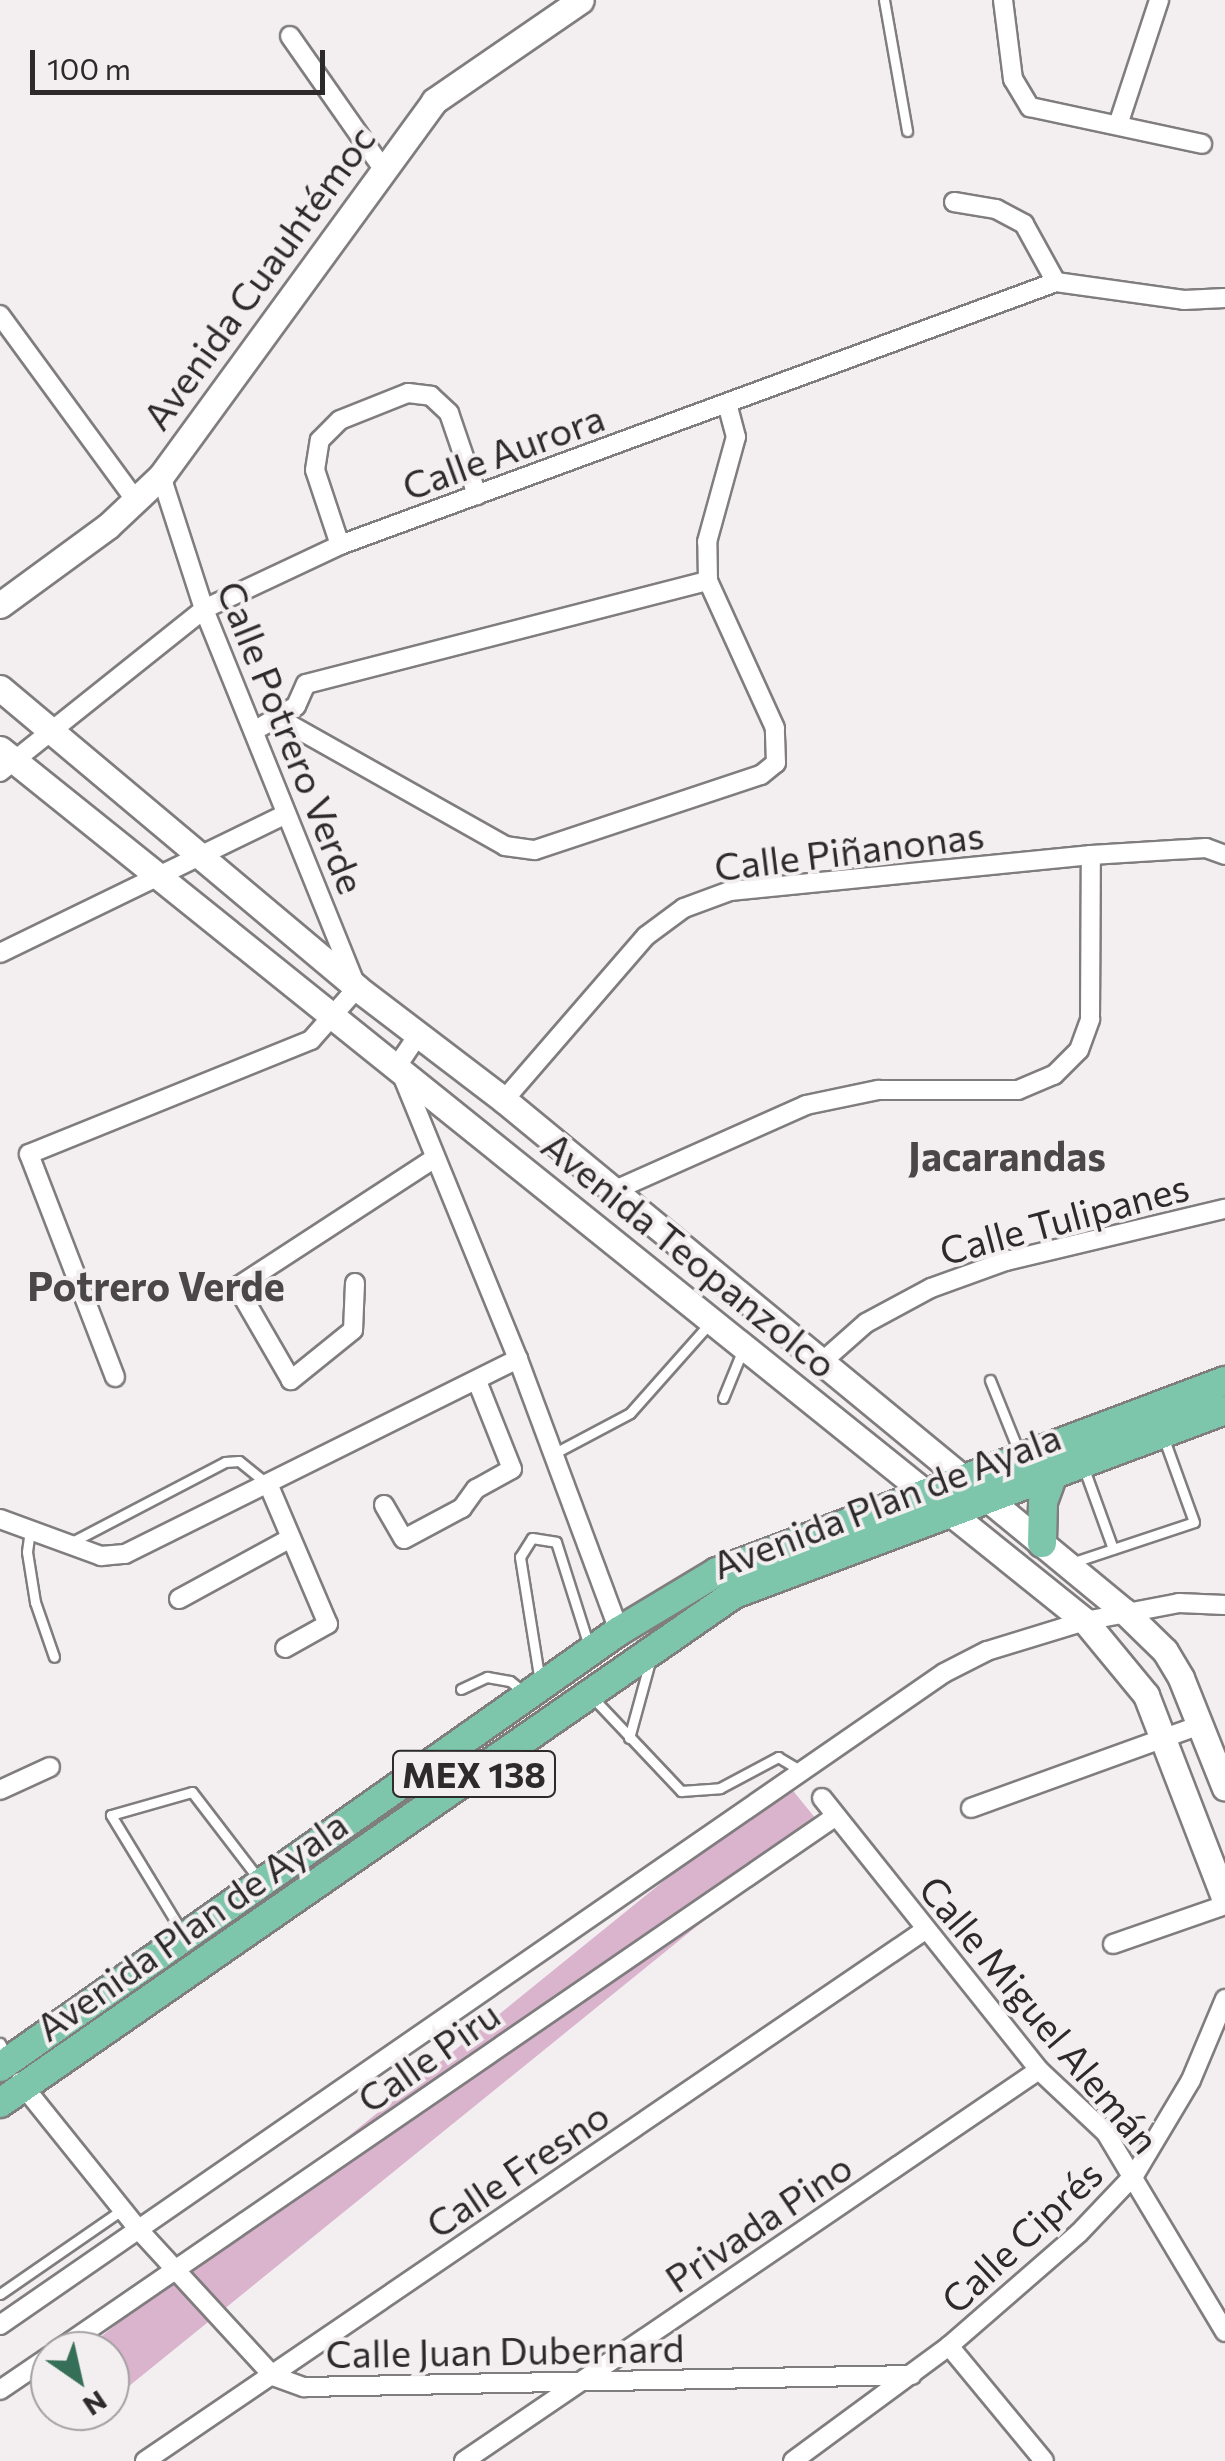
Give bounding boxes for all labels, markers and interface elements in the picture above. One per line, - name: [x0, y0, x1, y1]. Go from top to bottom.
- scale bar: [35, 30, 330, 92]
- text: 100 m: [47, 49, 131, 86]
- street label: Avenida Cuauhtémoc: [132, 116, 384, 438]
- street label: Calle Aurora: [396, 393, 610, 509]
- street label: Calle Potrero Verde: [209, 574, 375, 900]
- street label: Calle Piñanonas: [712, 811, 986, 889]
- street label: Avenida Teopanzolco: [534, 1121, 846, 1387]
- district label: Jacarandas: [908, 1131, 1106, 1179]
- street label: Calle Tulipanes: [935, 1163, 1193, 1273]
- district label: Potrero Verde: [27, 1261, 285, 1309]
- street label: Avenida Plan de Ayala: [705, 1413, 1067, 1587]
- road number: MEX 138: [392, 1744, 556, 1804]
- street label: Avenida Plan de Ayala: [27, 1800, 355, 2050]
- street label: Calle Miguel Alemán: [911, 1866, 1169, 2162]
- street label: Calle Piru: [348, 1991, 508, 2121]
- street label: Calle Fresno: [417, 2091, 617, 2247]
- street label: Privada Pino: [656, 2143, 860, 2301]
- street label: Calle Ciprés: [931, 2150, 1111, 2322]
- street label: Calle Juan Dubernard: [325, 2324, 685, 2376]
- north arrow: [30, 2331, 130, 2431]
- text: N: [77, 2384, 114, 2424]

